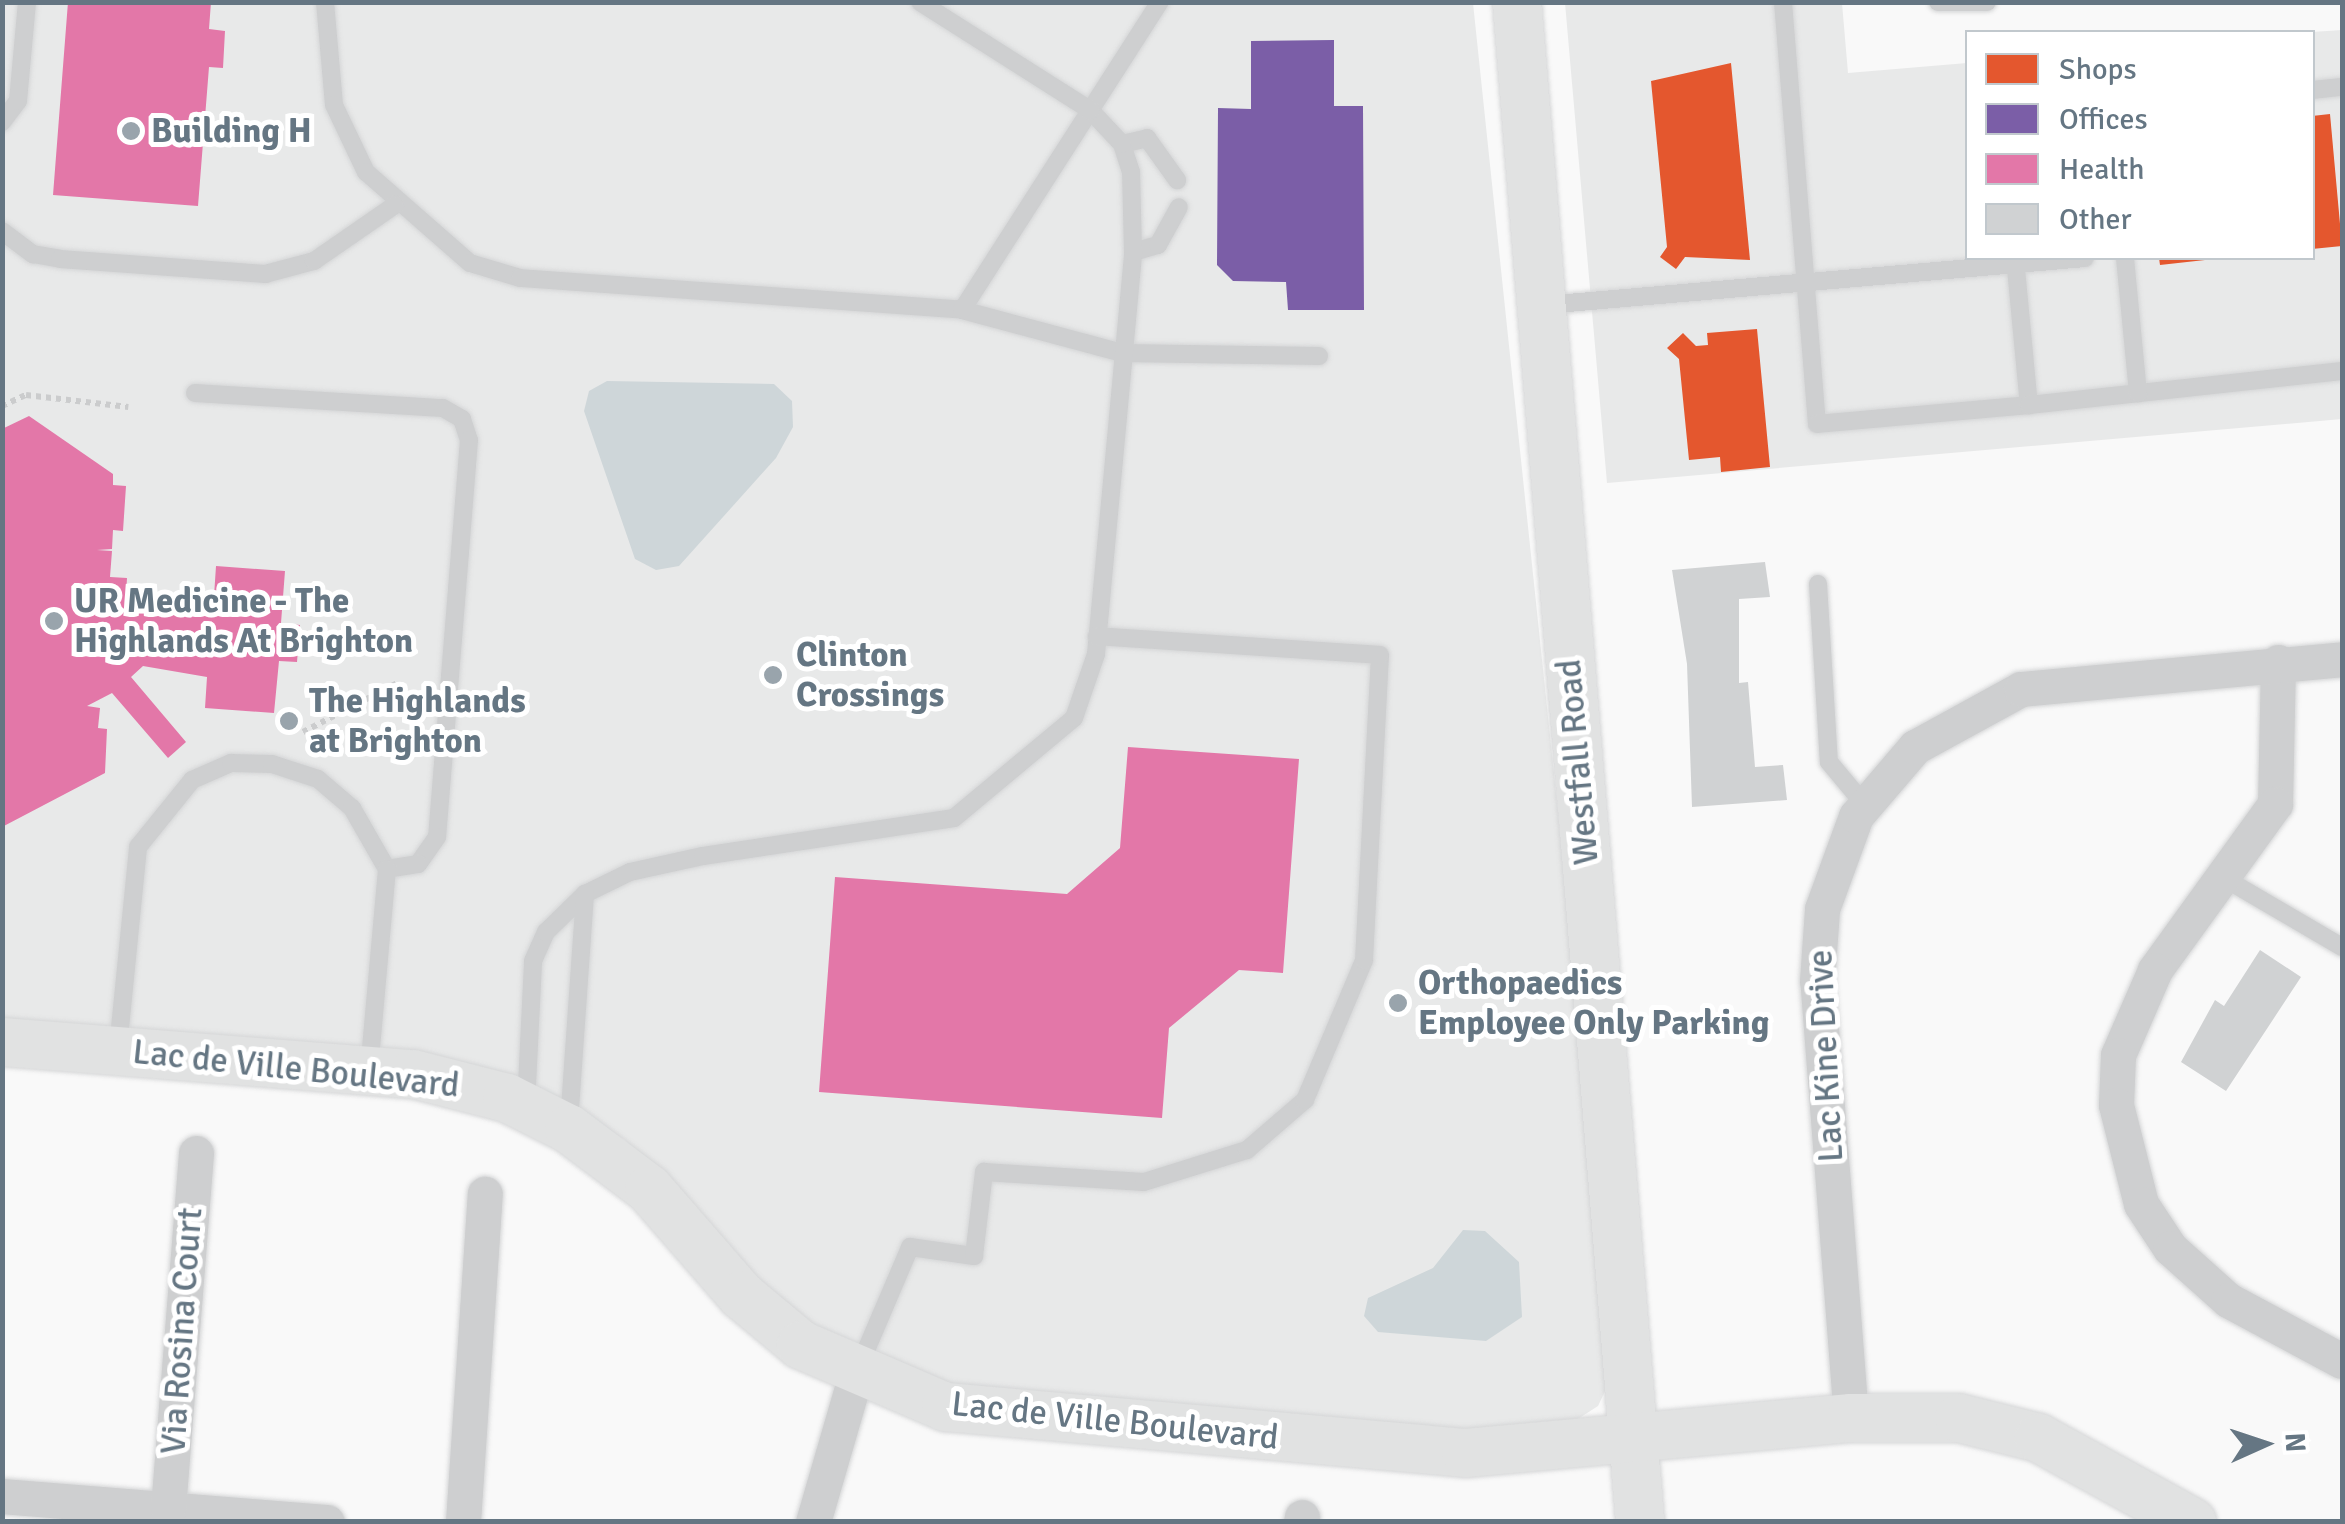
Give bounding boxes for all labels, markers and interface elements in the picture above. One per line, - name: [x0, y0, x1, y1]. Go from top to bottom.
- legend: [1965, 30, 2315, 260]
- text: Shops: [2059, 51, 2137, 88]
- text: Offices: [2059, 101, 2148, 138]
- place label: Building H: [151, 110, 312, 152]
- marker: Building H: [120, 120, 142, 142]
- text: Health: [2059, 151, 2145, 188]
- text: Other: [2059, 201, 2132, 238]
- place label: UR Medicine - The Highlands At Brighton: [74, 580, 413, 662]
- marker: UR Medicine - The Highlands At Brighton: [43, 610, 65, 632]
- place label: Clinton Crossings: [796, 634, 944, 716]
- street label: Westfall Road: [1548, 657, 1608, 867]
- marker: Clinton Crossings: [760, 662, 786, 688]
- place label: The Highlands at Brighton: [309, 680, 526, 762]
- marker: The Highlands at Brighton: [278, 710, 300, 732]
- street label: Lac Kine Drive: [1799, 949, 1853, 1163]
- place label: Orthopaedics Employee Only Parking: [1418, 962, 1770, 1044]
- marker: Orthopaedics Employee Only Parking: [1387, 992, 1409, 1014]
- street label: Lac de Ville Boulevard: [131, 1031, 461, 1107]
- street label: Via Rosina Court: [152, 1206, 212, 1456]
- street label: Lac de Ville Boulevard: [950, 1383, 1280, 1459]
- north arrow: [2215, 1394, 2315, 1494]
- text: N: [2277, 1432, 2312, 1453]

